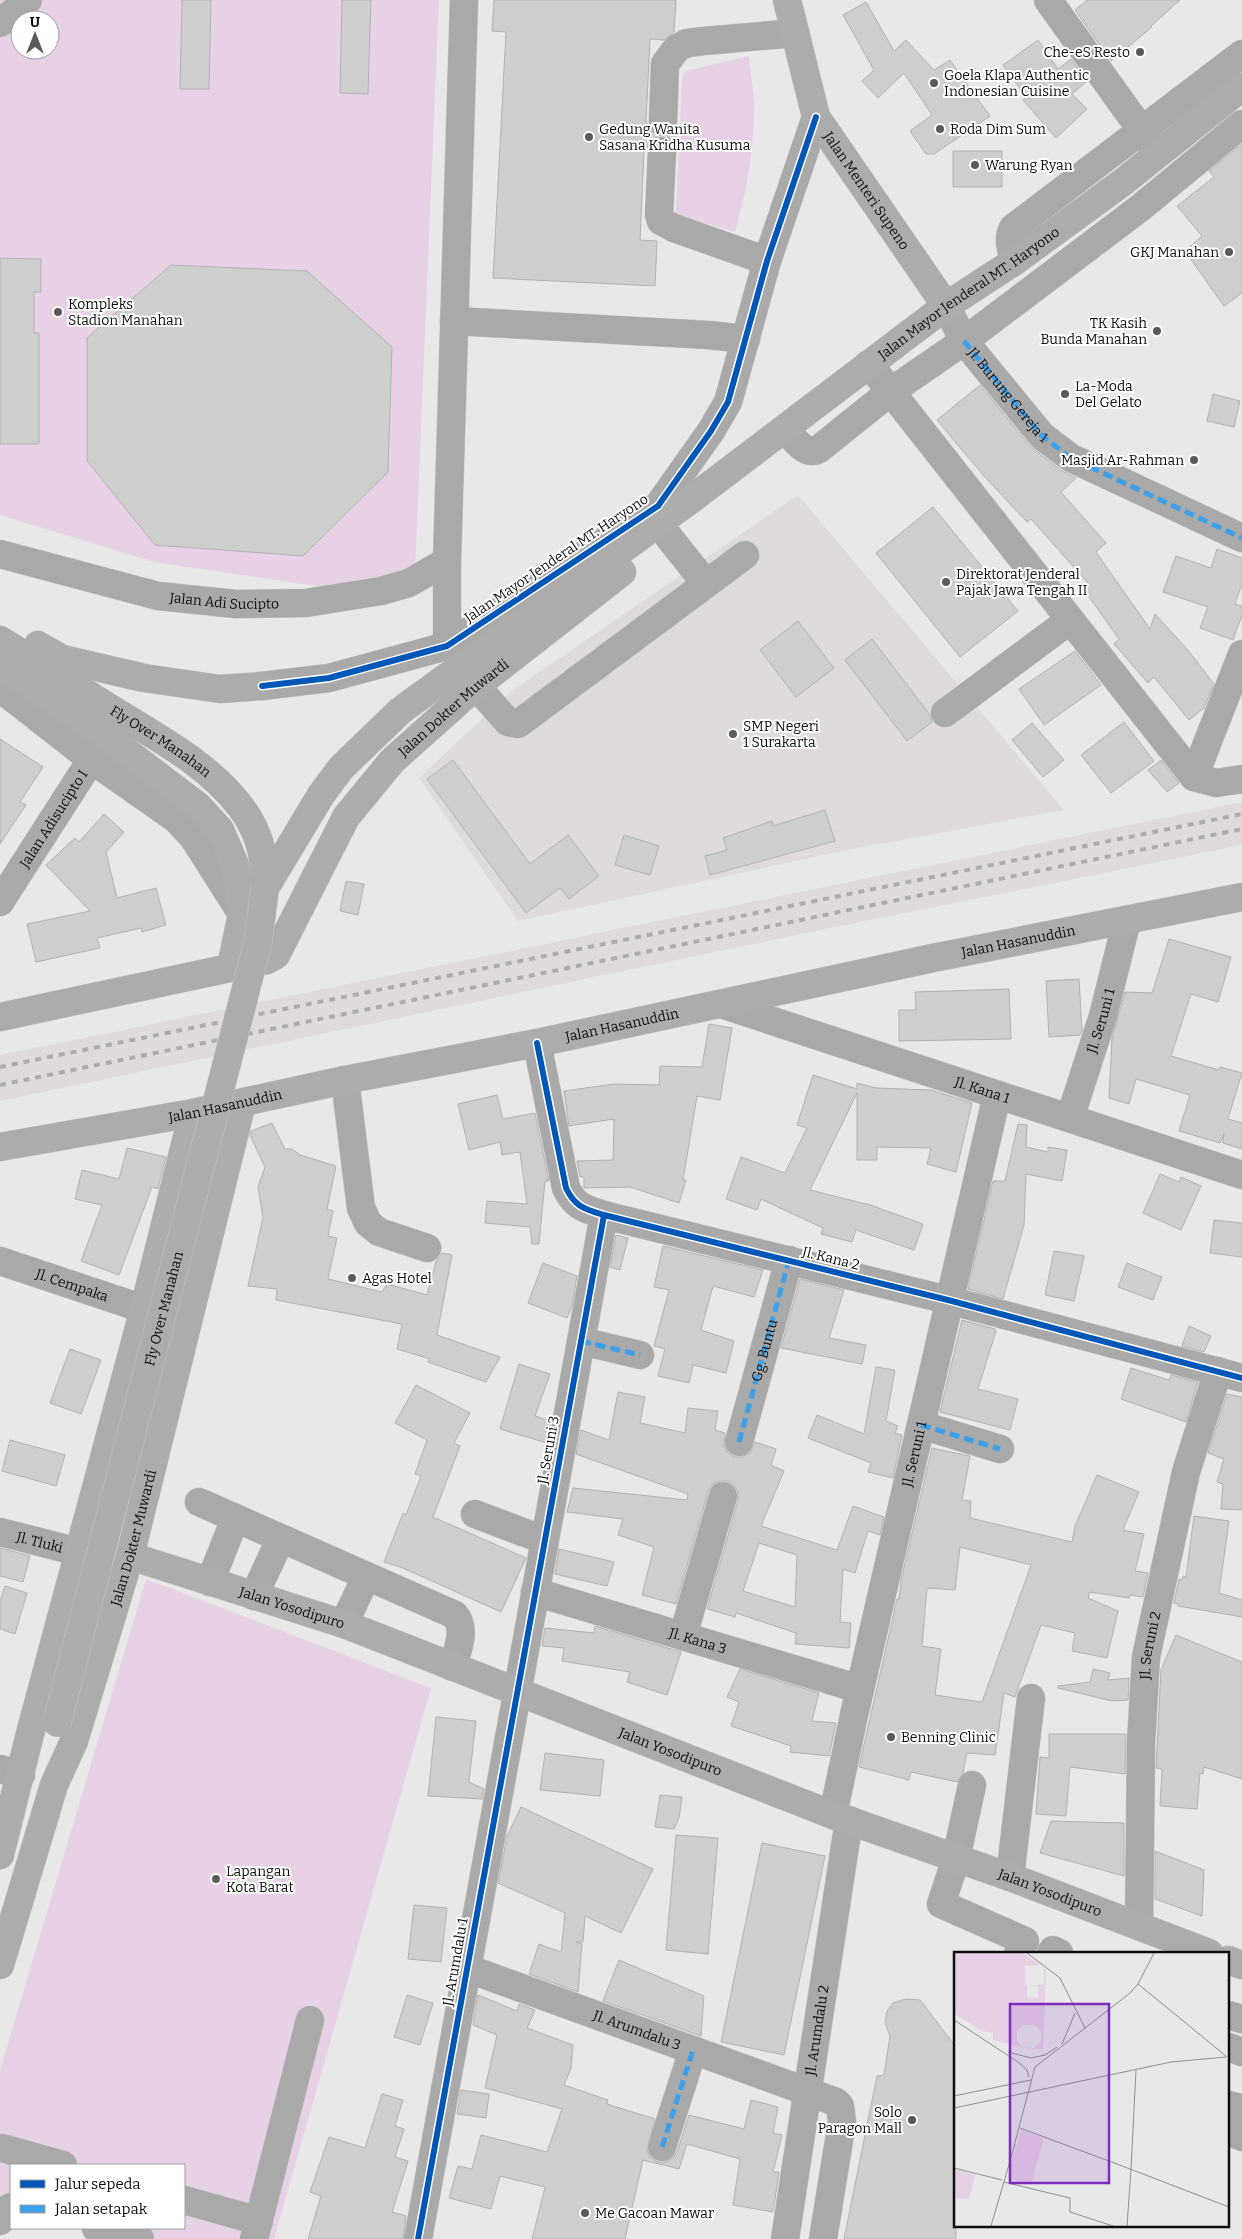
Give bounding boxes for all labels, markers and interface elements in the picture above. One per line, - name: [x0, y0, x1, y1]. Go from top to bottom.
- north arrow: [10, 10, 60, 60]
- text: U: [30, 14, 41, 31]
- place label: Che-eS Resto: [1044, 44, 1130, 61]
- marker: Che-eS Resto: [1134, 46, 1146, 58]
- place label: Goela Klapa Authentic Indonesian Cuisine: [944, 67, 1089, 100]
- marker: Goela Klapa Authentic Indonesian Cuisine: [928, 77, 940, 89]
- place label: Gedung Wanita Sasana Kridha Kusuma: [599, 121, 751, 154]
- place label: Roda Dim Sum: [950, 121, 1047, 138]
- marker: Roda Dim Sum: [934, 123, 946, 135]
- street label: Jalan Menteri Supeno: [819, 128, 913, 253]
- marker: Gedung Wanita Sasana Kridha Kusuma: [583, 131, 595, 143]
- place label: Warung Ryan: [985, 157, 1073, 174]
- marker: Warung Ryan: [969, 159, 981, 171]
- street label: Jalan Mayor Jenderal MT. Haryono: [874, 223, 1063, 364]
- place label: GKJ Manahan: [1130, 244, 1219, 261]
- marker: GKJ Manahan: [1223, 246, 1235, 258]
- place label: Kompleks Stadion Manahan: [68, 296, 183, 329]
- marker: Kompleks Stadion Manahan: [52, 306, 64, 318]
- place label: TK Kasih Bunda Manahan: [1040, 315, 1147, 348]
- marker: TK Kasih Bunda Manahan: [1151, 325, 1163, 337]
- street label: Jl. Burung Gereja 1: [963, 344, 1051, 447]
- place label: La-Moda Del Gelato: [1075, 378, 1142, 411]
- marker: La-Moda Del Gelato: [1059, 388, 1071, 400]
- place label: Masjid Ar-Rahman: [1061, 452, 1184, 469]
- marker: Masjid Ar-Rahman: [1188, 454, 1200, 466]
- street label: Jalan Mayor Jenderal MT. Haryono: [460, 490, 651, 627]
- place label: Direktorat Jenderal Pajak Jawa Tengah II: [956, 566, 1088, 599]
- marker: Direktorat Jenderal Pajak Jawa Tengah II: [940, 576, 952, 588]
- street label: Jalan Adi Sucipto: [168, 589, 279, 613]
- street label: Jalan Dokter Muwardi: [394, 656, 512, 761]
- street label: Fly Over Manahan: [107, 702, 215, 781]
- place label: SMP Negeri 1 Surakarta: [743, 718, 819, 751]
- marker: SMP Negeri 1 Surakarta: [727, 728, 739, 740]
- street label: Jalan Adisucipto I: [16, 767, 92, 872]
- street label: Jalan Hasanuddin: [959, 922, 1077, 961]
- street label: Jl. Seruni 1: [1083, 986, 1119, 1056]
- street label: Jalan Hasanuddin: [563, 1005, 680, 1046]
- street label: Jl. Kana 1: [952, 1073, 1012, 1107]
- street label: Jalan Hasanuddin: [166, 1086, 284, 1126]
- street label: Jl. Kana 2: [800, 1243, 861, 1274]
- street label: Fly Over Manahan: [141, 1250, 187, 1368]
- street label: Jl. Cempaka: [33, 1265, 111, 1306]
- place label: Agas Hotel: [362, 1270, 432, 1287]
- marker: Agas Hotel: [346, 1272, 358, 1284]
- street label: Gg. Buntu: [748, 1317, 781, 1384]
- street label: Jl. Seruni 3: [534, 1415, 563, 1487]
- street label: Jl. Seruni 1: [899, 1419, 931, 1490]
- street label: Jalan Dokter Muwardi: [107, 1468, 160, 1609]
- street label: Jl. Tluki: [14, 1528, 65, 1557]
- street label: Jalan Yosodipuro: [236, 1583, 347, 1633]
- street label: Jl. Seruni 2: [1137, 1610, 1165, 1681]
- street label: Jl. Kana 3: [666, 1624, 728, 1658]
- street label: Jalan Yosodipuro: [615, 1724, 724, 1780]
- place label: Benning Clinic: [901, 1729, 996, 1746]
- marker: Benning Clinic: [885, 1731, 897, 1743]
- place label: Lapangan Kota Barat: [226, 1863, 294, 1896]
- street label: Jalan Yosodipuro: [995, 1865, 1104, 1920]
- marker: Lapangan Kota Barat: [210, 1873, 222, 1885]
- street label: Jl. Arumdalu 1: [439, 1916, 472, 2008]
- inset map: [954, 1952, 1230, 2226]
- street label: Jl. Arumdalu 2: [802, 1984, 833, 2078]
- street label: Jl. Arumdalu 3: [590, 2007, 683, 2054]
- place label: Solo Paragon Mall: [818, 2104, 902, 2137]
- marker: Solo Paragon Mall: [906, 2114, 918, 2126]
- legend: [10, 2164, 185, 2229]
- text: Jalur sepeda: [54, 2175, 141, 2193]
- text: Jalan setapak: [54, 2200, 148, 2218]
- place label: Me Gacoan Mawar: [595, 2205, 714, 2222]
- marker: Me Gacoan Mawar: [579, 2207, 591, 2219]

